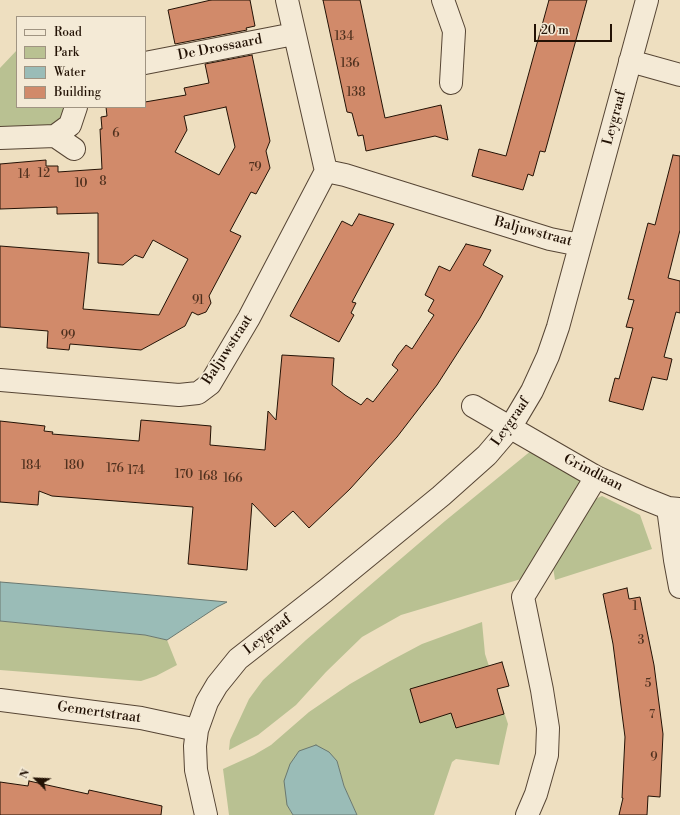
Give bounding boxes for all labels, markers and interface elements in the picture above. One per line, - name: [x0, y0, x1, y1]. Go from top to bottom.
- legend: [16, 16, 146, 108]
- scale bar: [536, 16, 614, 42]
- text: 20 m: [541, 23, 569, 38]
- text: Road: [54, 25, 82, 40]
- house number: 134: [334, 30, 354, 44]
- street label: De Drossaard: [176, 32, 264, 64]
- text: Park: [54, 45, 79, 60]
- house number: 136: [340, 57, 360, 71]
- text: Water: [54, 65, 86, 80]
- text: Building: [54, 85, 101, 100]
- house number: 138: [346, 86, 366, 100]
- street label: Leygraaf: [600, 89, 630, 147]
- house number: 6: [112, 127, 120, 141]
- house number: 79: [248, 161, 262, 175]
- house number: 12: [38, 167, 50, 181]
- house number: 14: [18, 168, 30, 182]
- house number: 8: [99, 175, 107, 189]
- house number: 10: [75, 177, 87, 191]
- street label: Baljuwstraat: [492, 214, 574, 250]
- house number: 91: [192, 294, 204, 308]
- street label: Baljuwstraat: [199, 312, 257, 388]
- house number: 99: [61, 329, 75, 343]
- street label: Leygraaf: [488, 394, 534, 450]
- street label: Grindlaan: [561, 451, 625, 495]
- house number: 184: [21, 459, 41, 473]
- house number: 180: [64, 459, 84, 473]
- house number: 176: [106, 462, 124, 476]
- house number: 174: [127, 464, 145, 478]
- house number: 170: [175, 468, 193, 482]
- house number: 168: [198, 470, 218, 484]
- house number: 166: [223, 472, 243, 486]
- house number: 1: [632, 600, 638, 614]
- street label: Leygraaf: [241, 611, 295, 659]
- house number: 3: [638, 634, 644, 648]
- house number: 5: [645, 677, 651, 691]
- street label: Gemertstraat: [56, 699, 142, 727]
- house number: 7: [649, 708, 655, 722]
- house number: 9: [650, 751, 658, 765]
- north arrow: [16, 759, 56, 799]
- text: N: [17, 767, 33, 781]

